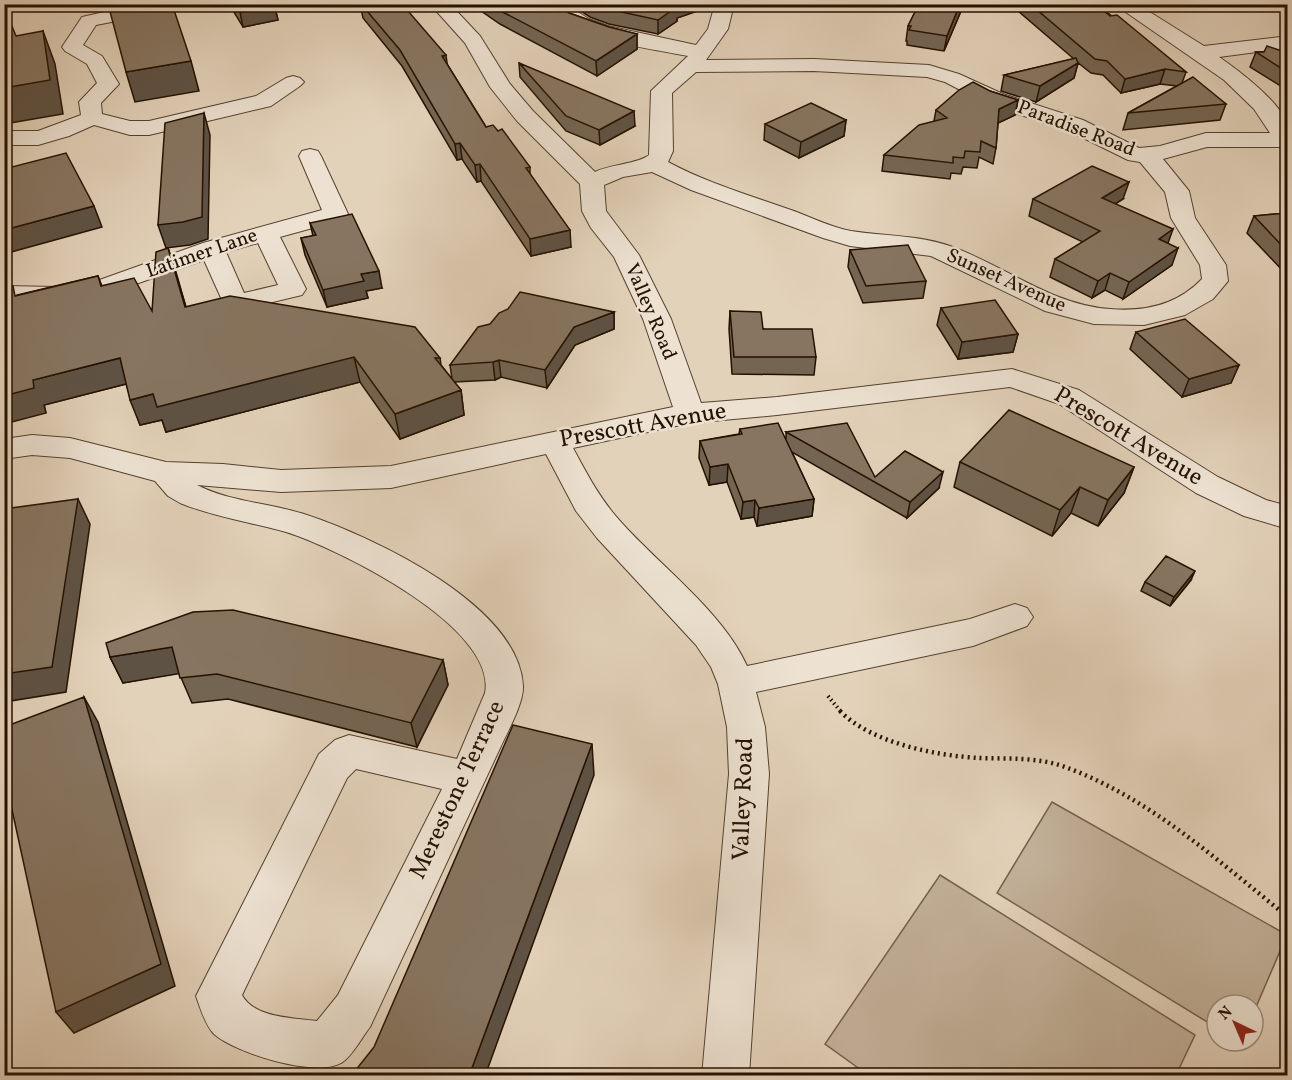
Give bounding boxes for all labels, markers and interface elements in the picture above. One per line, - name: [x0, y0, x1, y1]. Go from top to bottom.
- street label: Paradise Road: [1013, 94, 1139, 164]
- street label: Latimer Lane: [143, 222, 261, 286]
- street label: Sunset Avenue: [941, 242, 1071, 320]
- street label: Valley Road: [617, 259, 683, 365]
- street label: Prescott Avenue: [1047, 379, 1209, 495]
- street label: Prescott Avenue: [557, 395, 729, 457]
- street label: Merestone Terrace: [402, 695, 514, 885]
- street label: Valley Road: [725, 737, 763, 861]
- north arrow: [1205, 993, 1265, 1053]
- text: N: [1214, 1001, 1238, 1026]

